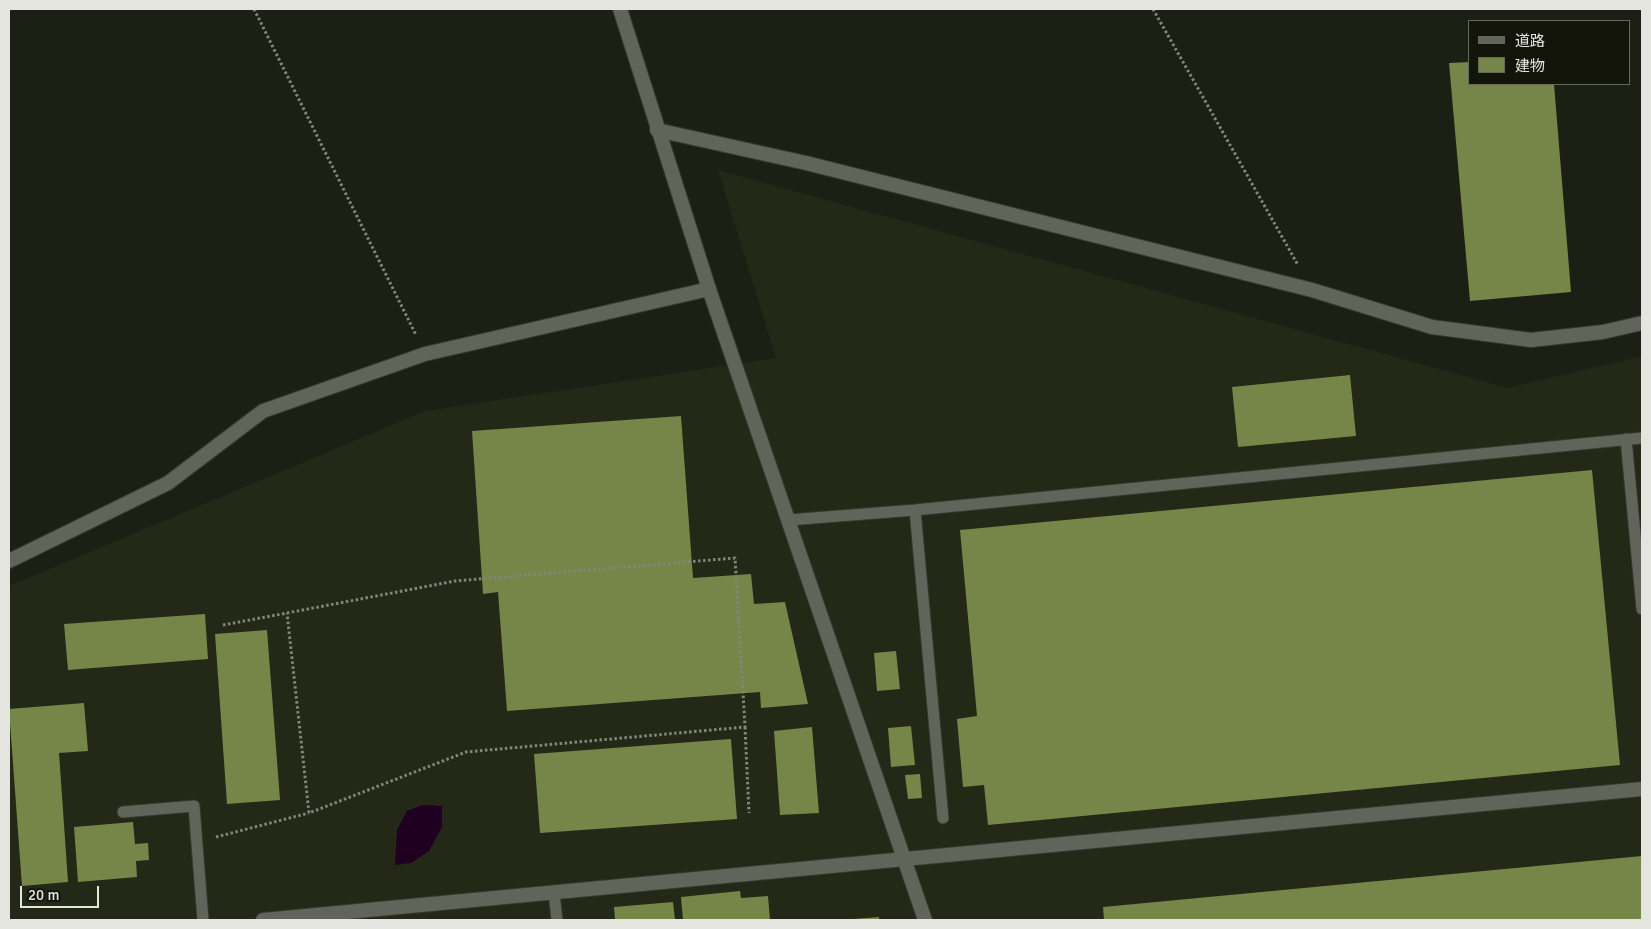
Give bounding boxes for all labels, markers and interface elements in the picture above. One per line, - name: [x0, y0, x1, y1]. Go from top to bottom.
- legend: [1468, 20, 1631, 85]
- text: 道路: [1515, 32, 1545, 50]
- text: 建物: [1515, 57, 1545, 75]
- scale bar: [22, 876, 101, 908]
- text: 20 m: [28, 886, 59, 904]

